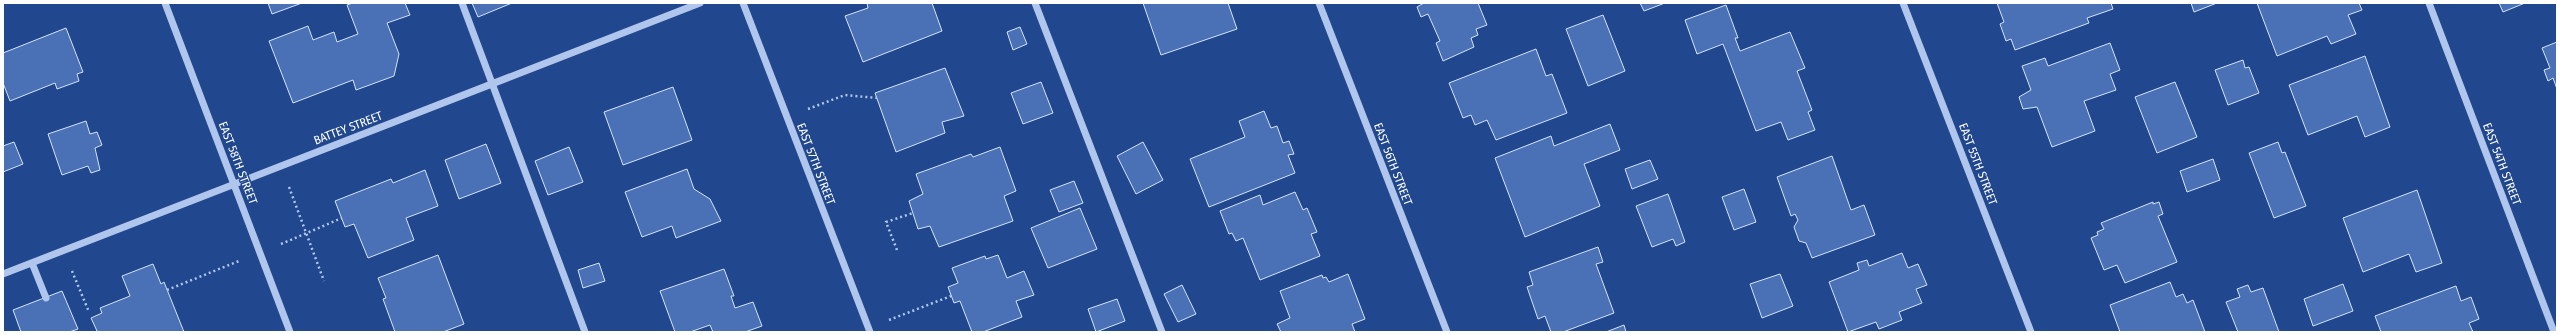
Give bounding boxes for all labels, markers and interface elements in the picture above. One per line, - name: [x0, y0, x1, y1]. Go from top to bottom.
- street label: BATTEY STREET: [312, 108, 385, 147]
- street label: EAST 58TH STREET: [216, 120, 260, 207]
- street label: EAST 57TH STREET: [794, 121, 838, 207]
- street label: EAST 56TH STREET: [1371, 121, 1415, 208]
- street label: EAST 55TH STREET: [1956, 121, 2000, 207]
- street label: EAST 54TH STREET: [2480, 121, 2524, 208]

